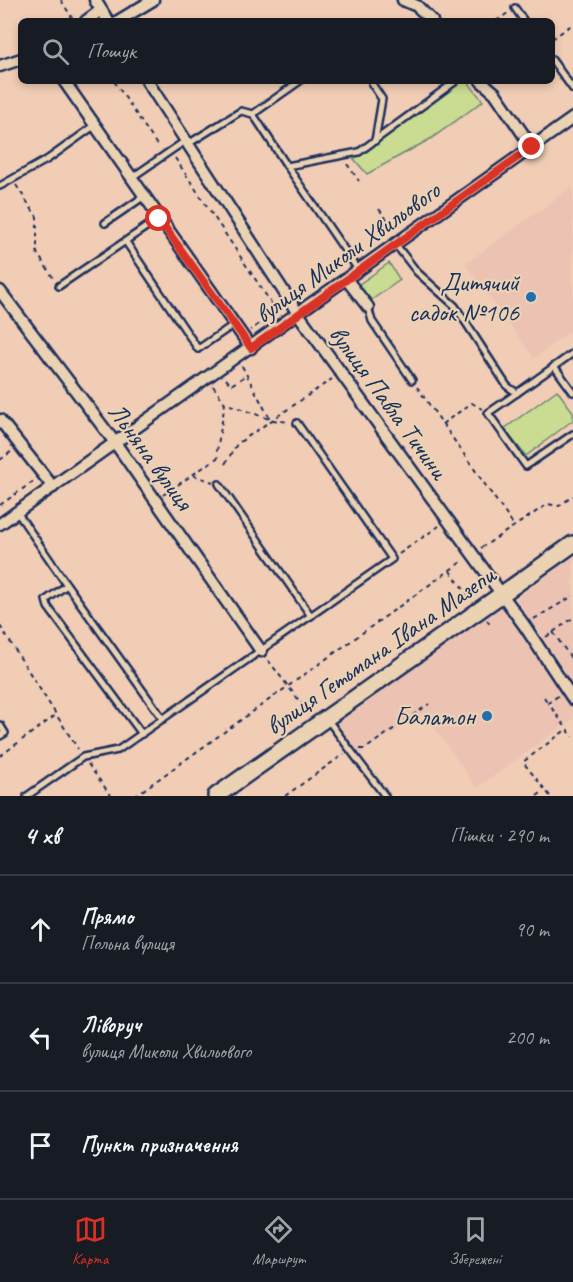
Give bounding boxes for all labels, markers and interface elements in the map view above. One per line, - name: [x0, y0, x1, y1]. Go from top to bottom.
- search box: [18, 18, 555, 84]
- icon: search: [39, 35, 72, 68]
- text: Пошук: [87, 37, 136, 65]
- route end: [518, 133, 544, 159]
- street label: вулиця Миколи Хвильового: [248, 173, 448, 331]
- route start: [145, 205, 171, 231]
- place label: Дитячий садок №106: [409, 266, 521, 329]
- marker: Дитячий садок №106: [524, 290, 538, 304]
- street label: вулиця Павла Тичини: [322, 319, 456, 487]
- street label: Льняна вулиця: [101, 396, 202, 518]
- street label: вулиця Гетьмана Івана Мазепи: [259, 558, 503, 742]
- place label: Балатон: [394, 700, 477, 733]
- marker: Балатон: [480, 709, 494, 723]
- text: 4 хв: [24, 819, 59, 852]
- text: Пішки · 290 m: [450, 823, 549, 848]
- text: Прямо: [81, 903, 133, 931]
- icon: ahead: [24, 913, 57, 946]
- text: 90 m: [515, 917, 549, 942]
- text: Польна вулиця: [81, 931, 174, 956]
- text: Ліворуч: [81, 1011, 141, 1039]
- icon: left: [24, 1021, 57, 1054]
- text: 200 m: [506, 1025, 549, 1050]
- text: вулиця Миколи Хвильового: [81, 1039, 251, 1064]
- icon: arrive: [24, 1129, 57, 1162]
- text: Пункт призначення: [81, 1131, 238, 1159]
- tab: Карта: [72, 1213, 108, 1269]
- tab: Маршрут: [252, 1213, 305, 1269]
- tab: Збережені: [449, 1213, 501, 1269]

